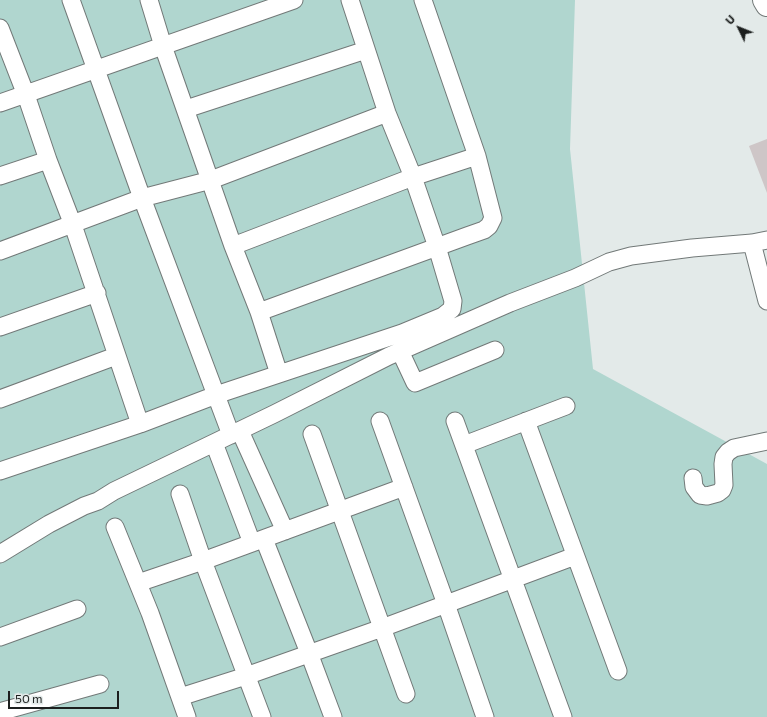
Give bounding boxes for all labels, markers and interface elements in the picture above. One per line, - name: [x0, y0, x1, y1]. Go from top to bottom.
- north arrow: [719, 8, 759, 48]
- text: U: [722, 12, 737, 27]
- scale bar: [10, 683, 121, 709]
- text: 50 m: [15, 691, 43, 705]

